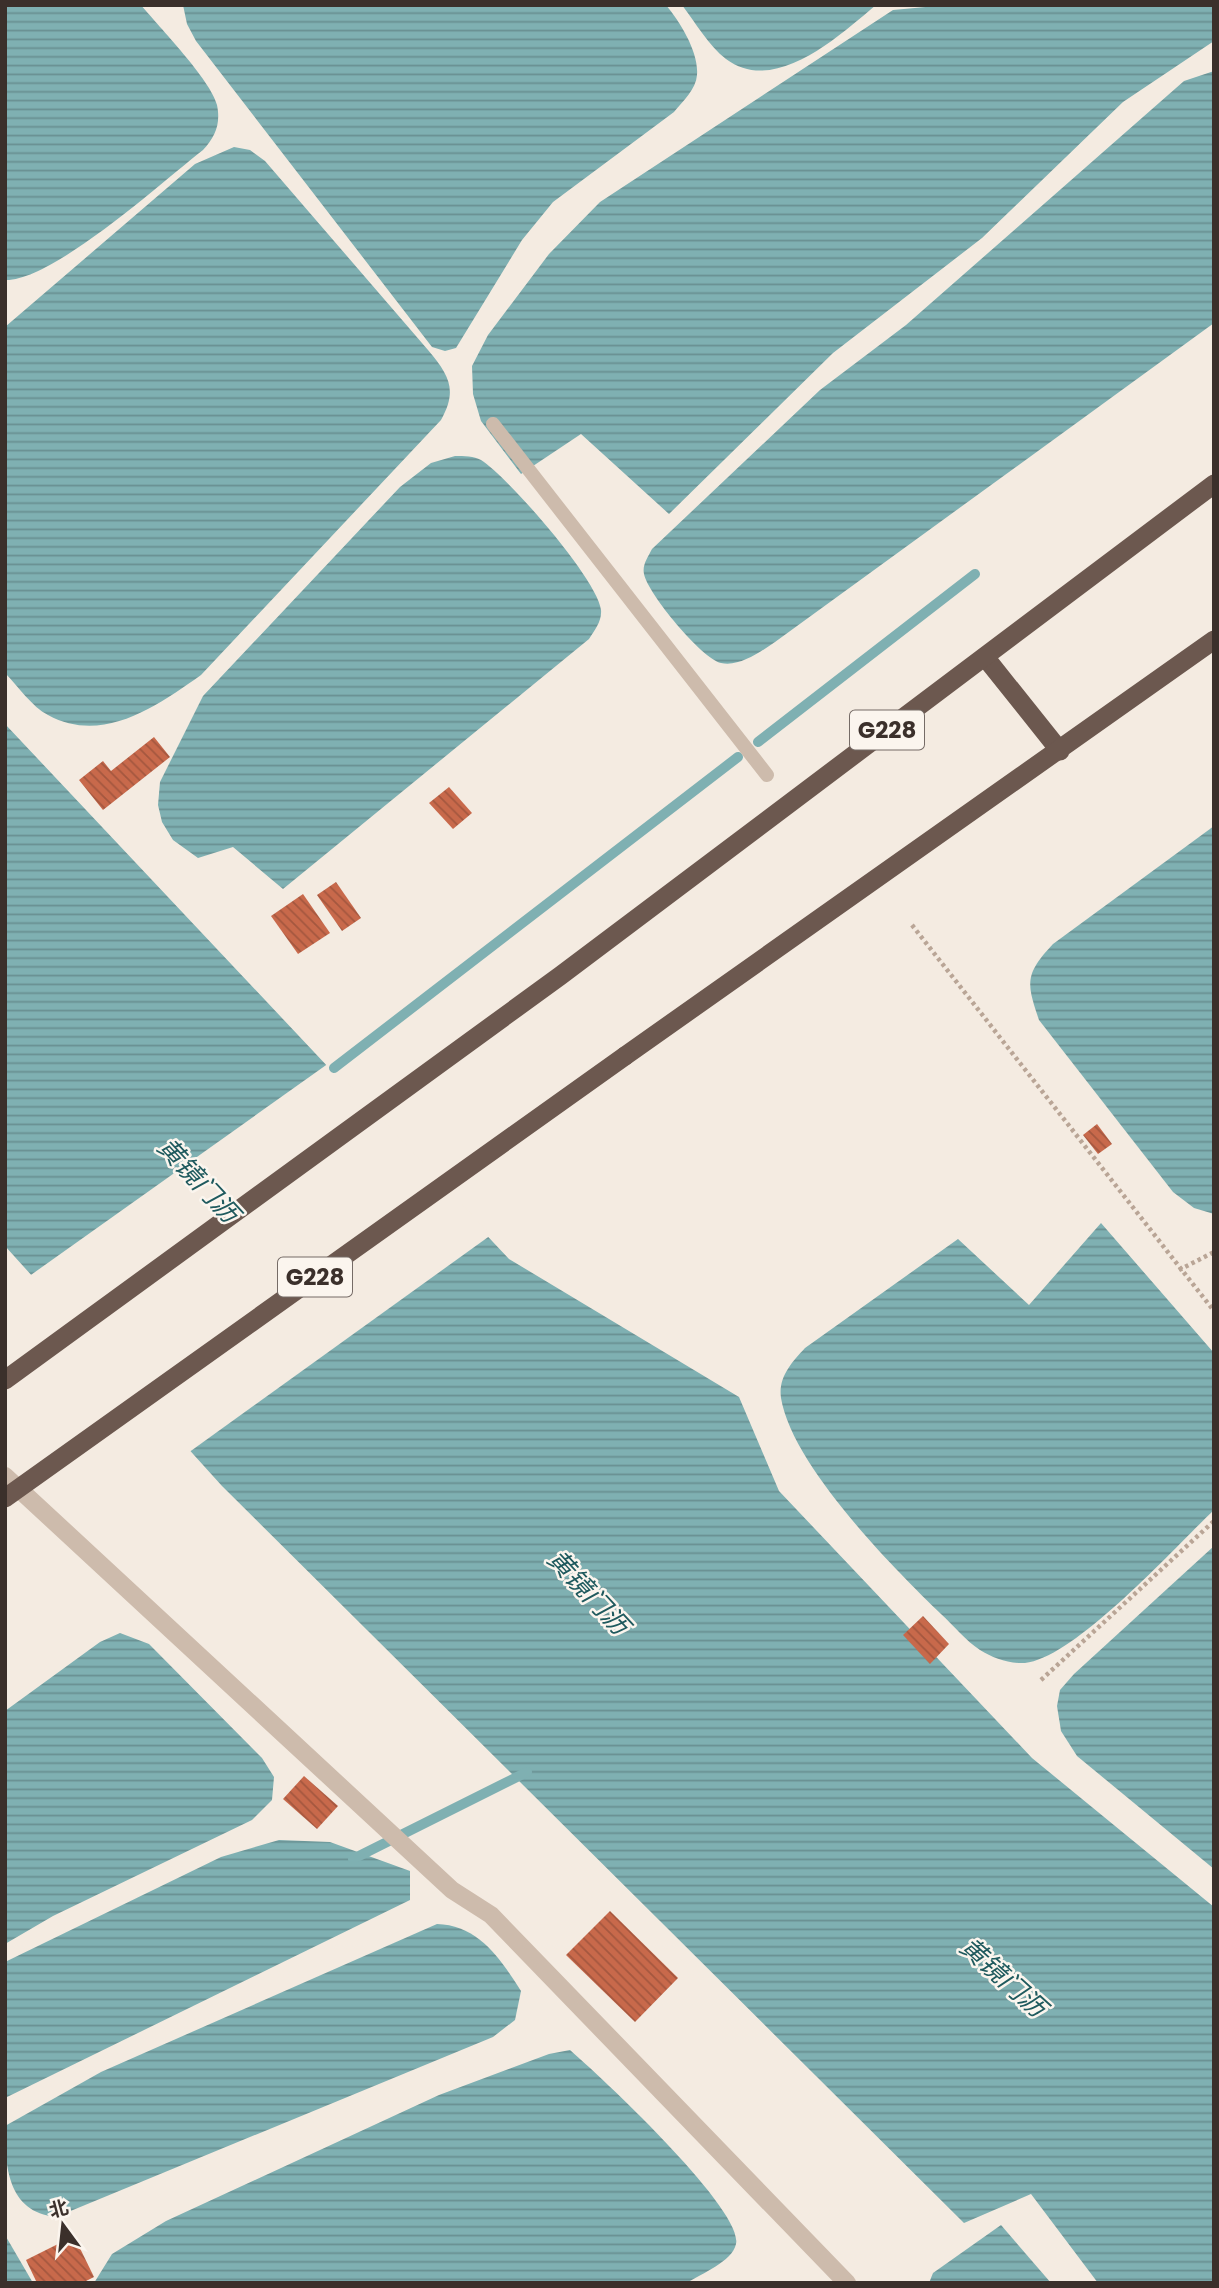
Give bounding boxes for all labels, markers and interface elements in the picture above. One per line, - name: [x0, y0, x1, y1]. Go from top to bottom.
- road number: G228: [850, 710, 924, 750]
- water label: 黄镜门沥: [149, 1130, 249, 1233]
- road number: G228: [278, 1258, 352, 1296]
- water label: 黄镜门沥: [539, 1542, 639, 1645]
- water label: 黄镜门沥: [952, 1929, 1057, 2028]
- north arrow: [28, 2190, 98, 2260]
- text: 北: [46, 2194, 71, 2225]

